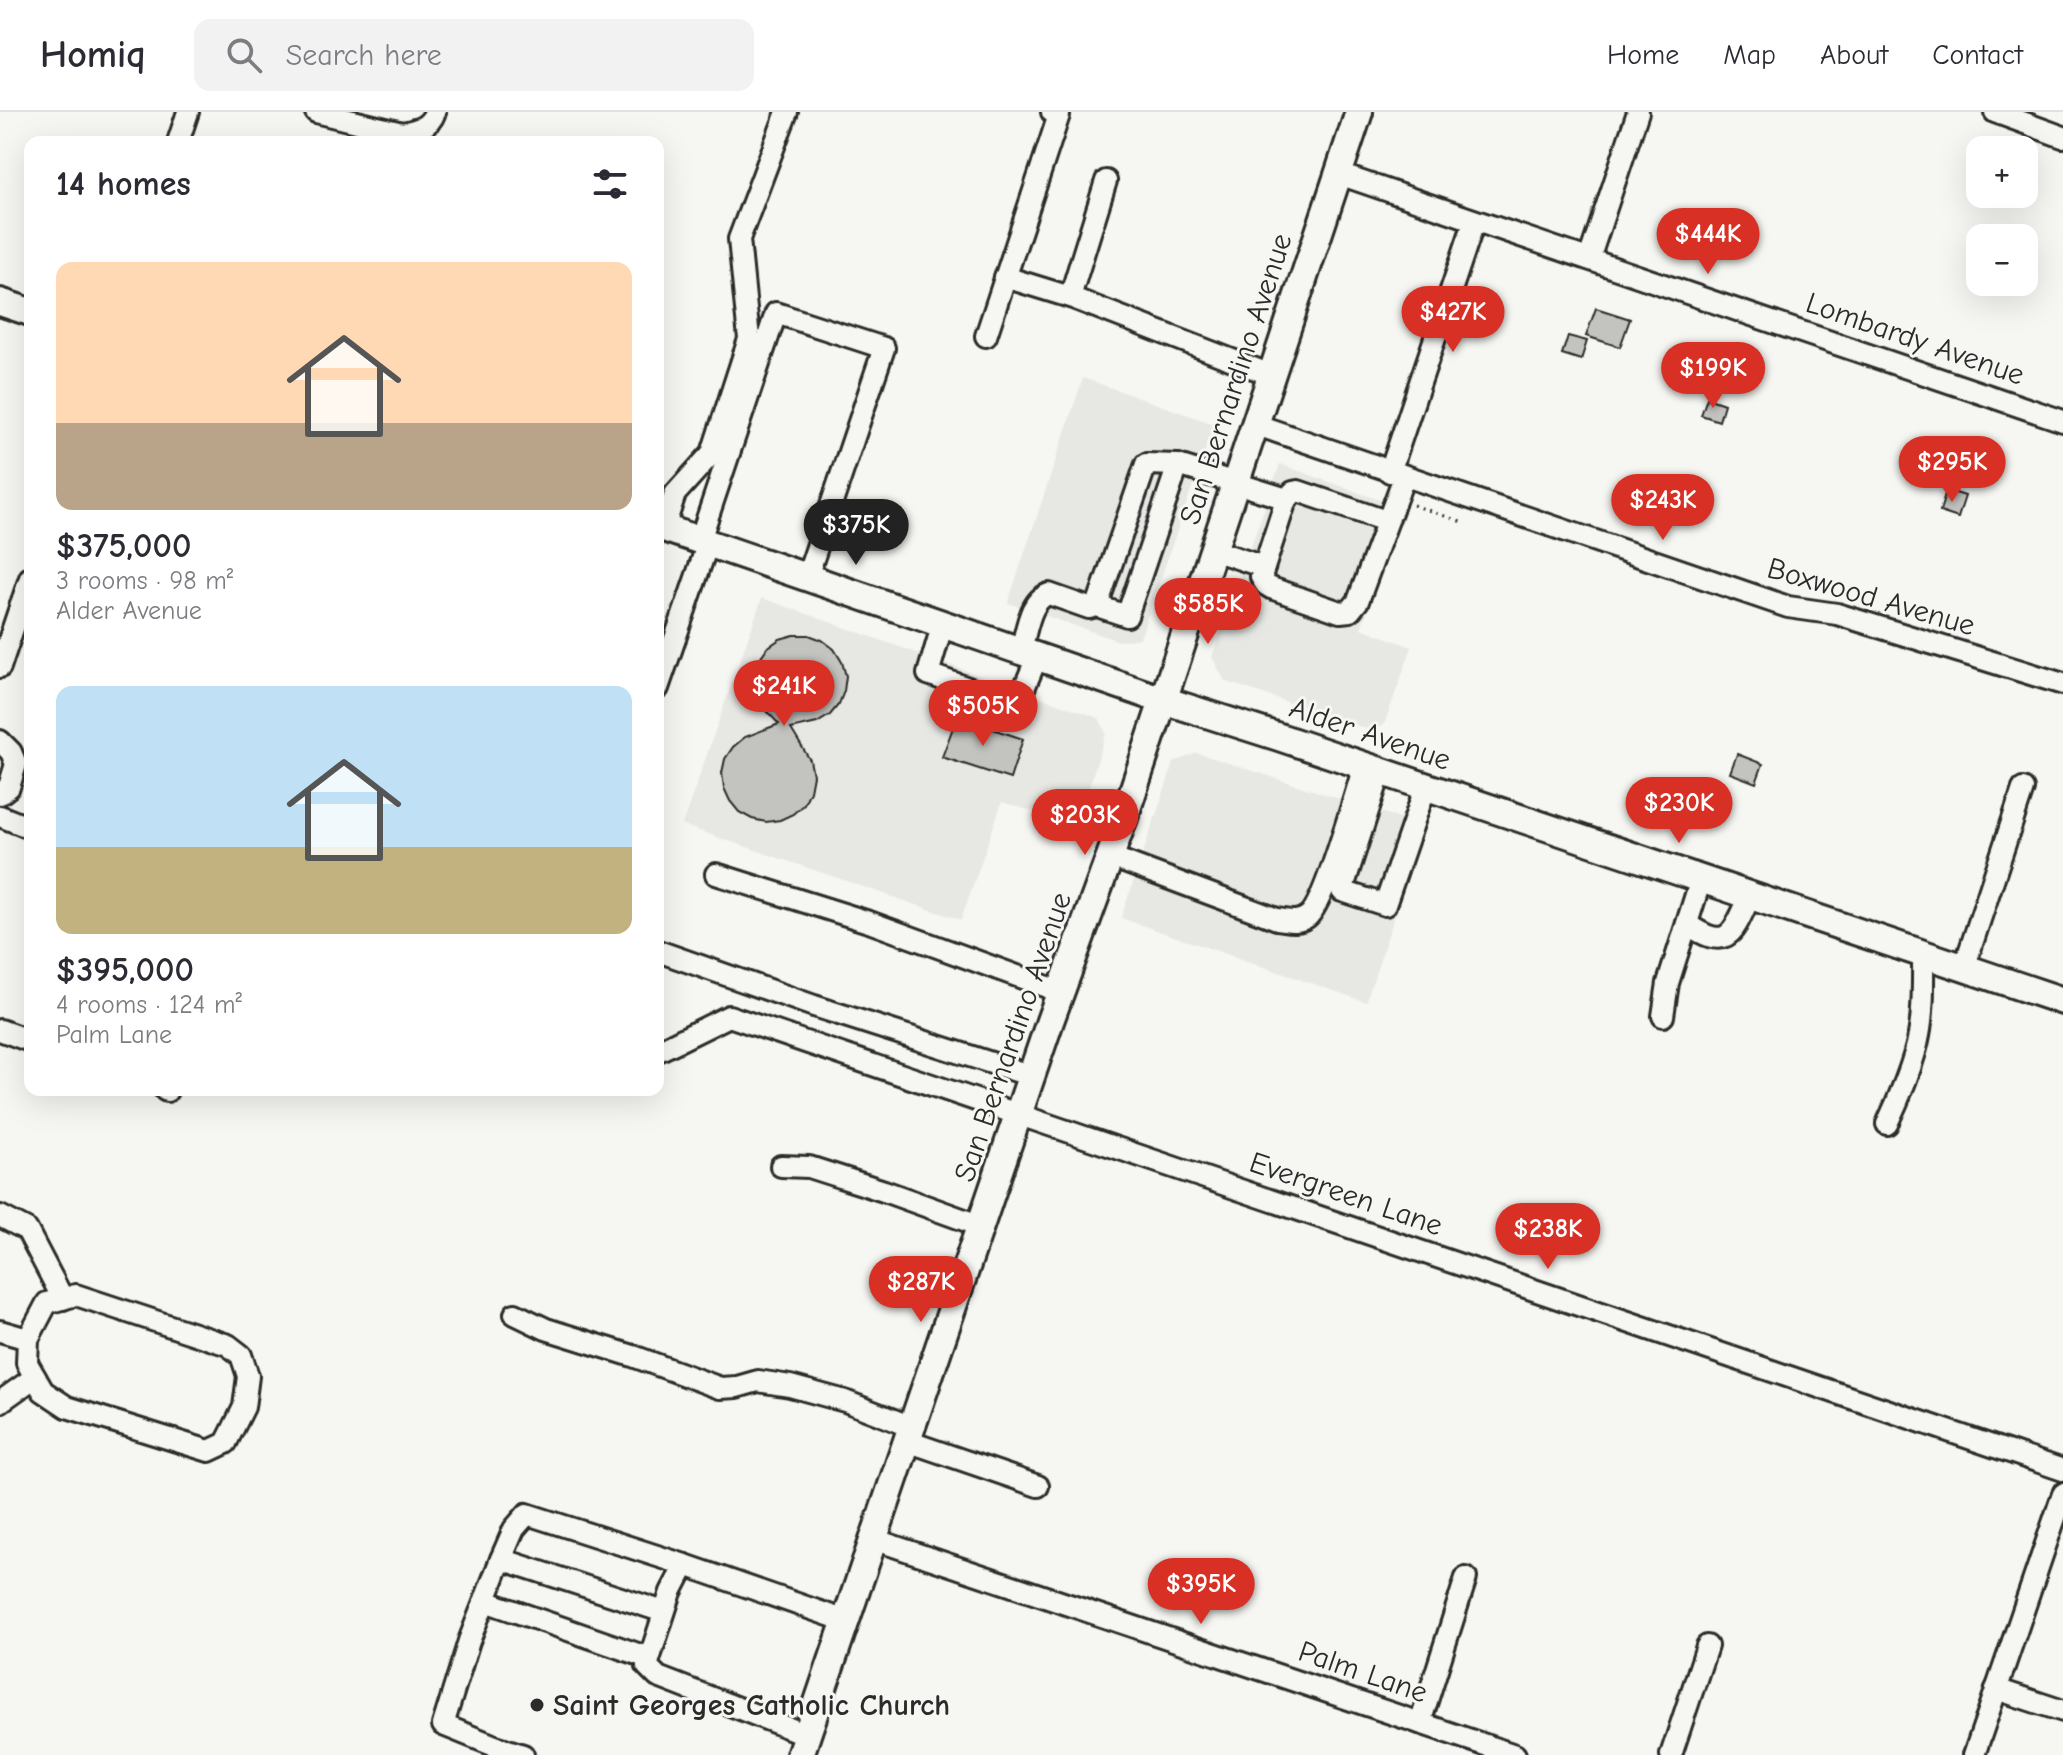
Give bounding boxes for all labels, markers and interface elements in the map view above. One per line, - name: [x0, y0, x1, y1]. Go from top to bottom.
- search box: [194, 19, 754, 91]
- text: Homiq: [40, 33, 146, 77]
- icon: search: [222, 33, 266, 77]
- text: Search here: [286, 38, 442, 73]
- text: Home: [1607, 39, 1679, 71]
- text: Map: [1723, 39, 1776, 71]
- text: About: [1820, 39, 1888, 71]
- text: Contact: [1932, 39, 2023, 71]
- map controls: [1966, 136, 2038, 296]
- button: +: [1966, 136, 2038, 208]
- icon: filters: [588, 162, 632, 206]
- text: 14 homes: [56, 164, 191, 204]
- pin: $444K: [1652, 208, 1764, 276]
- text: $444K: [1675, 219, 1741, 249]
- button: −: [1966, 224, 2038, 296]
- street label: San Bernardino Avenue: [1172, 229, 1300, 529]
- street label: Lombardy Avenue: [1801, 285, 2029, 393]
- pin: $427K: [1397, 286, 1509, 354]
- text: $427K: [1420, 297, 1486, 327]
- icon: home: [272, 314, 416, 458]
- pin: $199K: [1657, 342, 1769, 410]
- text: $199K: [1679, 353, 1747, 383]
- pin: $295K: [1896, 436, 2008, 504]
- text: $295K: [1917, 447, 1987, 477]
- pin: $243K: [1607, 474, 1719, 542]
- text: $243K: [1629, 485, 1697, 515]
- pin: $375K: [800, 499, 912, 567]
- text: $375K: [822, 510, 890, 540]
- text: $375,000: [56, 526, 191, 566]
- street label: Boxwood Avenue: [1763, 551, 1979, 643]
- text: 3 rooms · 98 m²: [56, 566, 233, 596]
- pin: $585K: [1152, 578, 1264, 646]
- text: $585K: [1172, 589, 1244, 619]
- text: Alder Avenue: [56, 596, 202, 626]
- pin: $241K: [728, 660, 840, 728]
- text: $241K: [752, 671, 816, 701]
- pin: $505K: [927, 680, 1039, 748]
- street label: Alder Avenue: [1285, 690, 1455, 778]
- text: $505K: [947, 691, 1019, 721]
- icon: home: [272, 738, 416, 882]
- pin: $230K: [1623, 777, 1735, 845]
- text: $230K: [1644, 788, 1714, 818]
- pin: $203K: [1029, 789, 1141, 857]
- text: $203K: [1050, 800, 1120, 830]
- street label: San Bernardino Avenue: [947, 888, 1079, 1186]
- text: $395,000: [56, 950, 194, 990]
- text: 4 rooms · 124 m²: [56, 990, 242, 1020]
- text: Palm Lane: [56, 1020, 172, 1050]
- street label: Evergreen Lane: [1245, 1145, 1447, 1243]
- pin: $238K: [1492, 1203, 1604, 1271]
- text: $238K: [1513, 1214, 1583, 1244]
- pin: $287K: [865, 1256, 977, 1324]
- text: $287K: [887, 1267, 955, 1297]
- pin: $395K: [1145, 1558, 1257, 1626]
- text: $395K: [1166, 1569, 1236, 1599]
- street label: Palm Lane: [1294, 1634, 1432, 1710]
- place label: Saint Georges Catholic Church: [553, 1688, 950, 1723]
- marker: Saint Georges Catholic Church: [528, 1696, 546, 1714]

